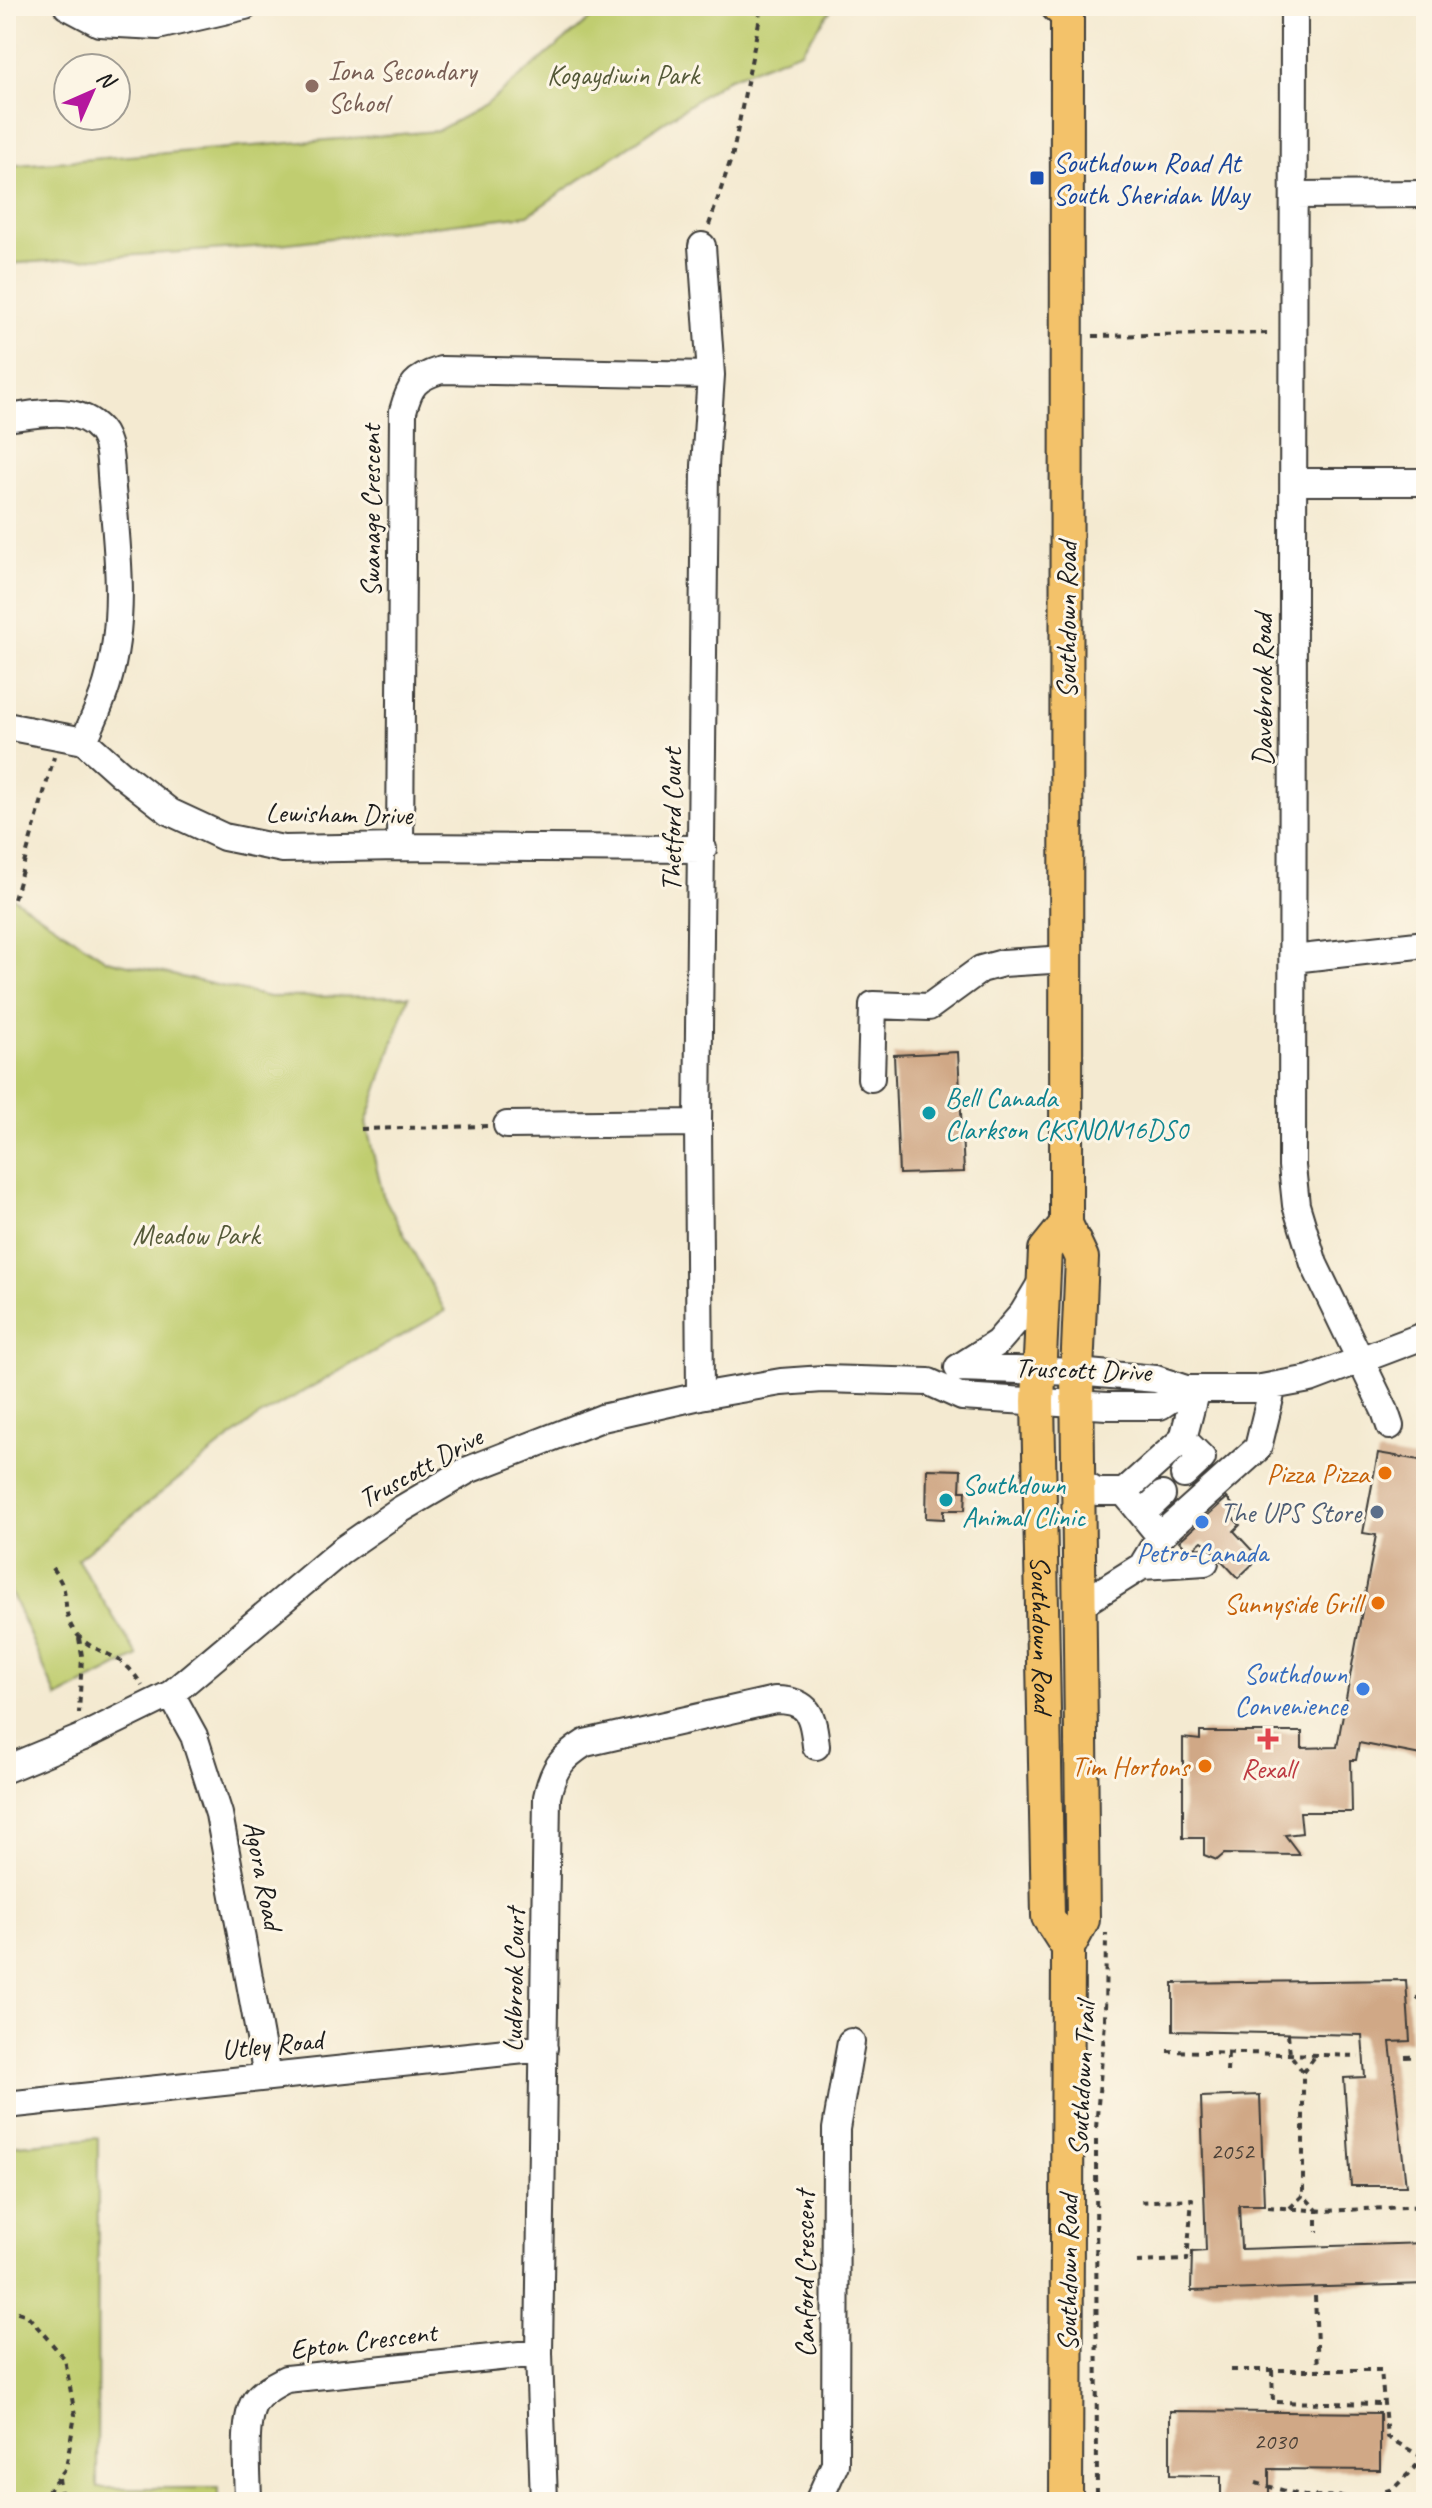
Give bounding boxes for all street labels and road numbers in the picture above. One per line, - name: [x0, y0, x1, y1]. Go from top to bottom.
- street label: Swanage Crescent: [353, 422, 388, 597]
- street label: Southdown Road: [1049, 537, 1084, 699]
- street label: Davebrook Road: [1245, 610, 1280, 766]
- street label: Thetford Court: [654, 746, 689, 892]
- street label: Lewisham Drive: [265, 795, 415, 832]
- street label: Truscott Drive: [1014, 1350, 1153, 1389]
- street label: Truscott Drive: [352, 1418, 490, 1516]
- street label: Southdown Road: [1023, 1555, 1061, 1717]
- street label: Agora Road: [236, 1818, 292, 1936]
- street label: Ludbrook Court: [495, 1904, 532, 2052]
- street label: Southdown Trail: [1060, 1996, 1103, 2157]
- street label: Utley Road: [220, 2021, 328, 2067]
- street label: Canford Crescent: [787, 2187, 822, 2357]
- street label: Southdown Road: [1050, 2190, 1085, 2352]
- street label: Epton Crescent: [288, 2314, 441, 2367]

